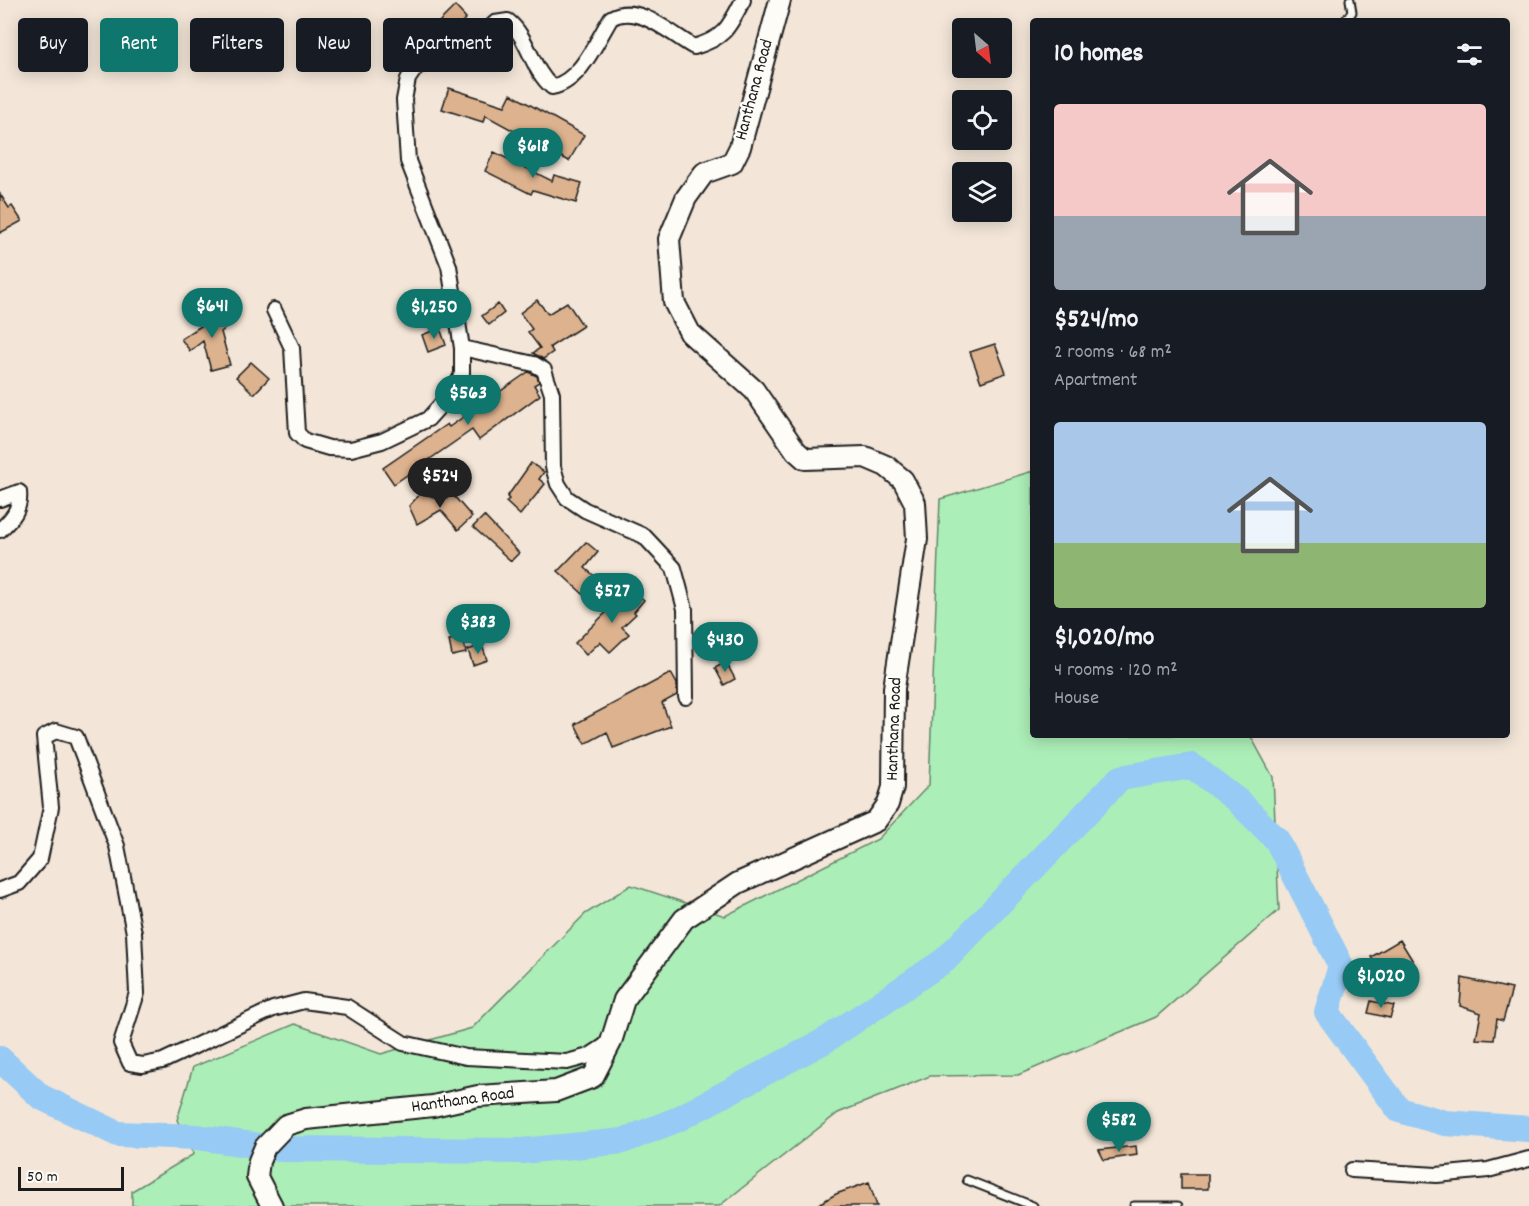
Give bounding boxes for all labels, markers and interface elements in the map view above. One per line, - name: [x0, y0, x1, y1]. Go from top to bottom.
- chip: Buy: [18, 18, 88, 72]
- chip: Rent: [100, 18, 178, 72]
- chip: Filters: [190, 18, 284, 72]
- chip: New: [296, 18, 371, 72]
- chip: Apartment: [383, 18, 513, 72]
- north arrow: [952, 18, 1012, 78]
- map controls: [952, 18, 1012, 222]
- text: 10 homes: [1054, 36, 1144, 73]
- street label: Hanthana Road: [729, 37, 781, 143]
- icon: filters: [1453, 38, 1486, 71]
- button: locate: [952, 90, 1012, 150]
- pin: $618: [497, 128, 569, 179]
- text: $618: [517, 133, 549, 161]
- icon: home: [1216, 143, 1324, 251]
- button: layers: [952, 162, 1012, 222]
- pin: $641: [176, 288, 248, 339]
- pin: $1,250: [385, 289, 483, 340]
- text: $641: [196, 293, 228, 321]
- text: $1,250: [410, 294, 458, 322]
- text: $524/mo: [1054, 302, 1138, 339]
- text: 2 rooms · 68 m²: [1054, 339, 1172, 367]
- text: Apartment: [1054, 367, 1137, 395]
- pin: $563: [432, 375, 504, 426]
- text: $563: [449, 380, 487, 408]
- pin: $524: [404, 458, 476, 509]
- icon: home: [1216, 461, 1324, 569]
- text: $524: [422, 463, 458, 491]
- pin: $527: [576, 573, 648, 624]
- text: $527: [594, 578, 630, 606]
- pin: $383: [442, 604, 514, 655]
- text: $383: [460, 609, 496, 637]
- text: $1,020/mo: [1054, 620, 1154, 657]
- pin: $430: [689, 622, 761, 673]
- text: $430: [706, 627, 744, 655]
- text: 4 rooms · 120 m²: [1054, 657, 1178, 685]
- street label: Hanthana Road: [881, 677, 909, 781]
- text: House: [1054, 685, 1099, 713]
- pin: $1,020: [1332, 958, 1430, 1009]
- text: $1,020: [1357, 963, 1405, 991]
- street label: Hanthana Road: [410, 1081, 516, 1121]
- pin: $582: [1083, 1102, 1155, 1153]
- text: $582: [1101, 1107, 1137, 1135]
- scale bar: [18, 1164, 124, 1192]
- text: 50 m: [27, 1166, 58, 1189]

